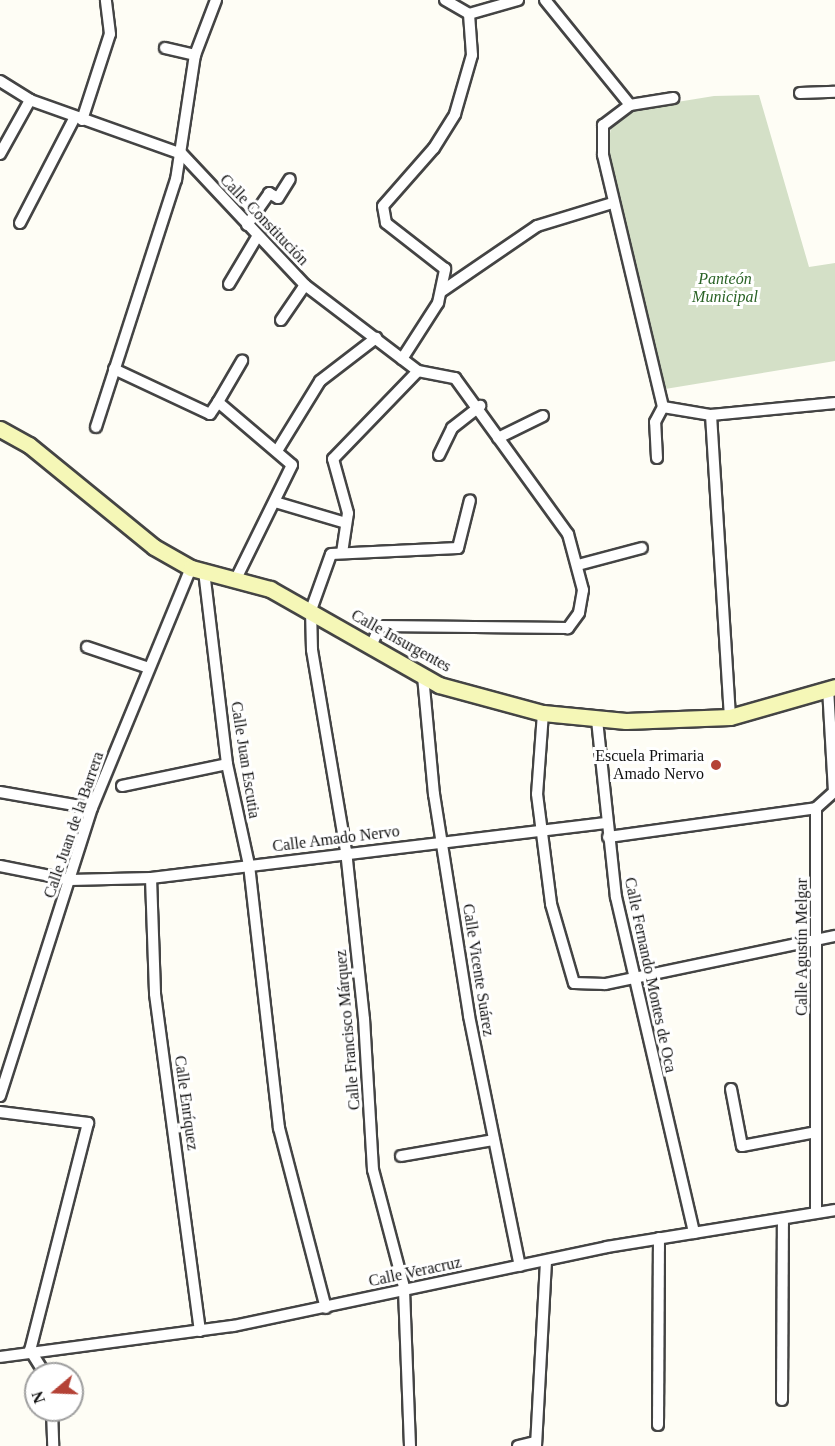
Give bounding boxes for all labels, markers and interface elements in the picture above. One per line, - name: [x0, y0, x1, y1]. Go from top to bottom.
- street label: Calle Constitución: [216, 170, 312, 270]
- park label: Panteón Municipal: [692, 269, 758, 307]
- street label: Calle Insurgentes: [348, 606, 454, 676]
- street label: Calle Juan Escutia: [226, 700, 264, 820]
- place label: Escuela Primaria Amado Nervo: [595, 746, 704, 784]
- street label: Calle Juan de la Barrera: [40, 749, 108, 901]
- marker: Escuela Primaria Amado Nervo: [709, 758, 723, 772]
- street label: Calle Amado Nervo: [271, 822, 401, 856]
- street label: Calle Fernando Montes de Oca: [620, 876, 680, 1074]
- street label: Calle Agustín Melgar: [792, 878, 812, 1016]
- street label: Calle Vicente Suárez: [458, 902, 498, 1038]
- street label: Calle Francisco Márquez: [331, 949, 365, 1111]
- street label: Calle Enríquez: [170, 1054, 202, 1152]
- street label: Calle Veracruz: [367, 1253, 463, 1291]
- north arrow: [24, 1362, 84, 1422]
- text: N: [28, 1389, 48, 1406]

